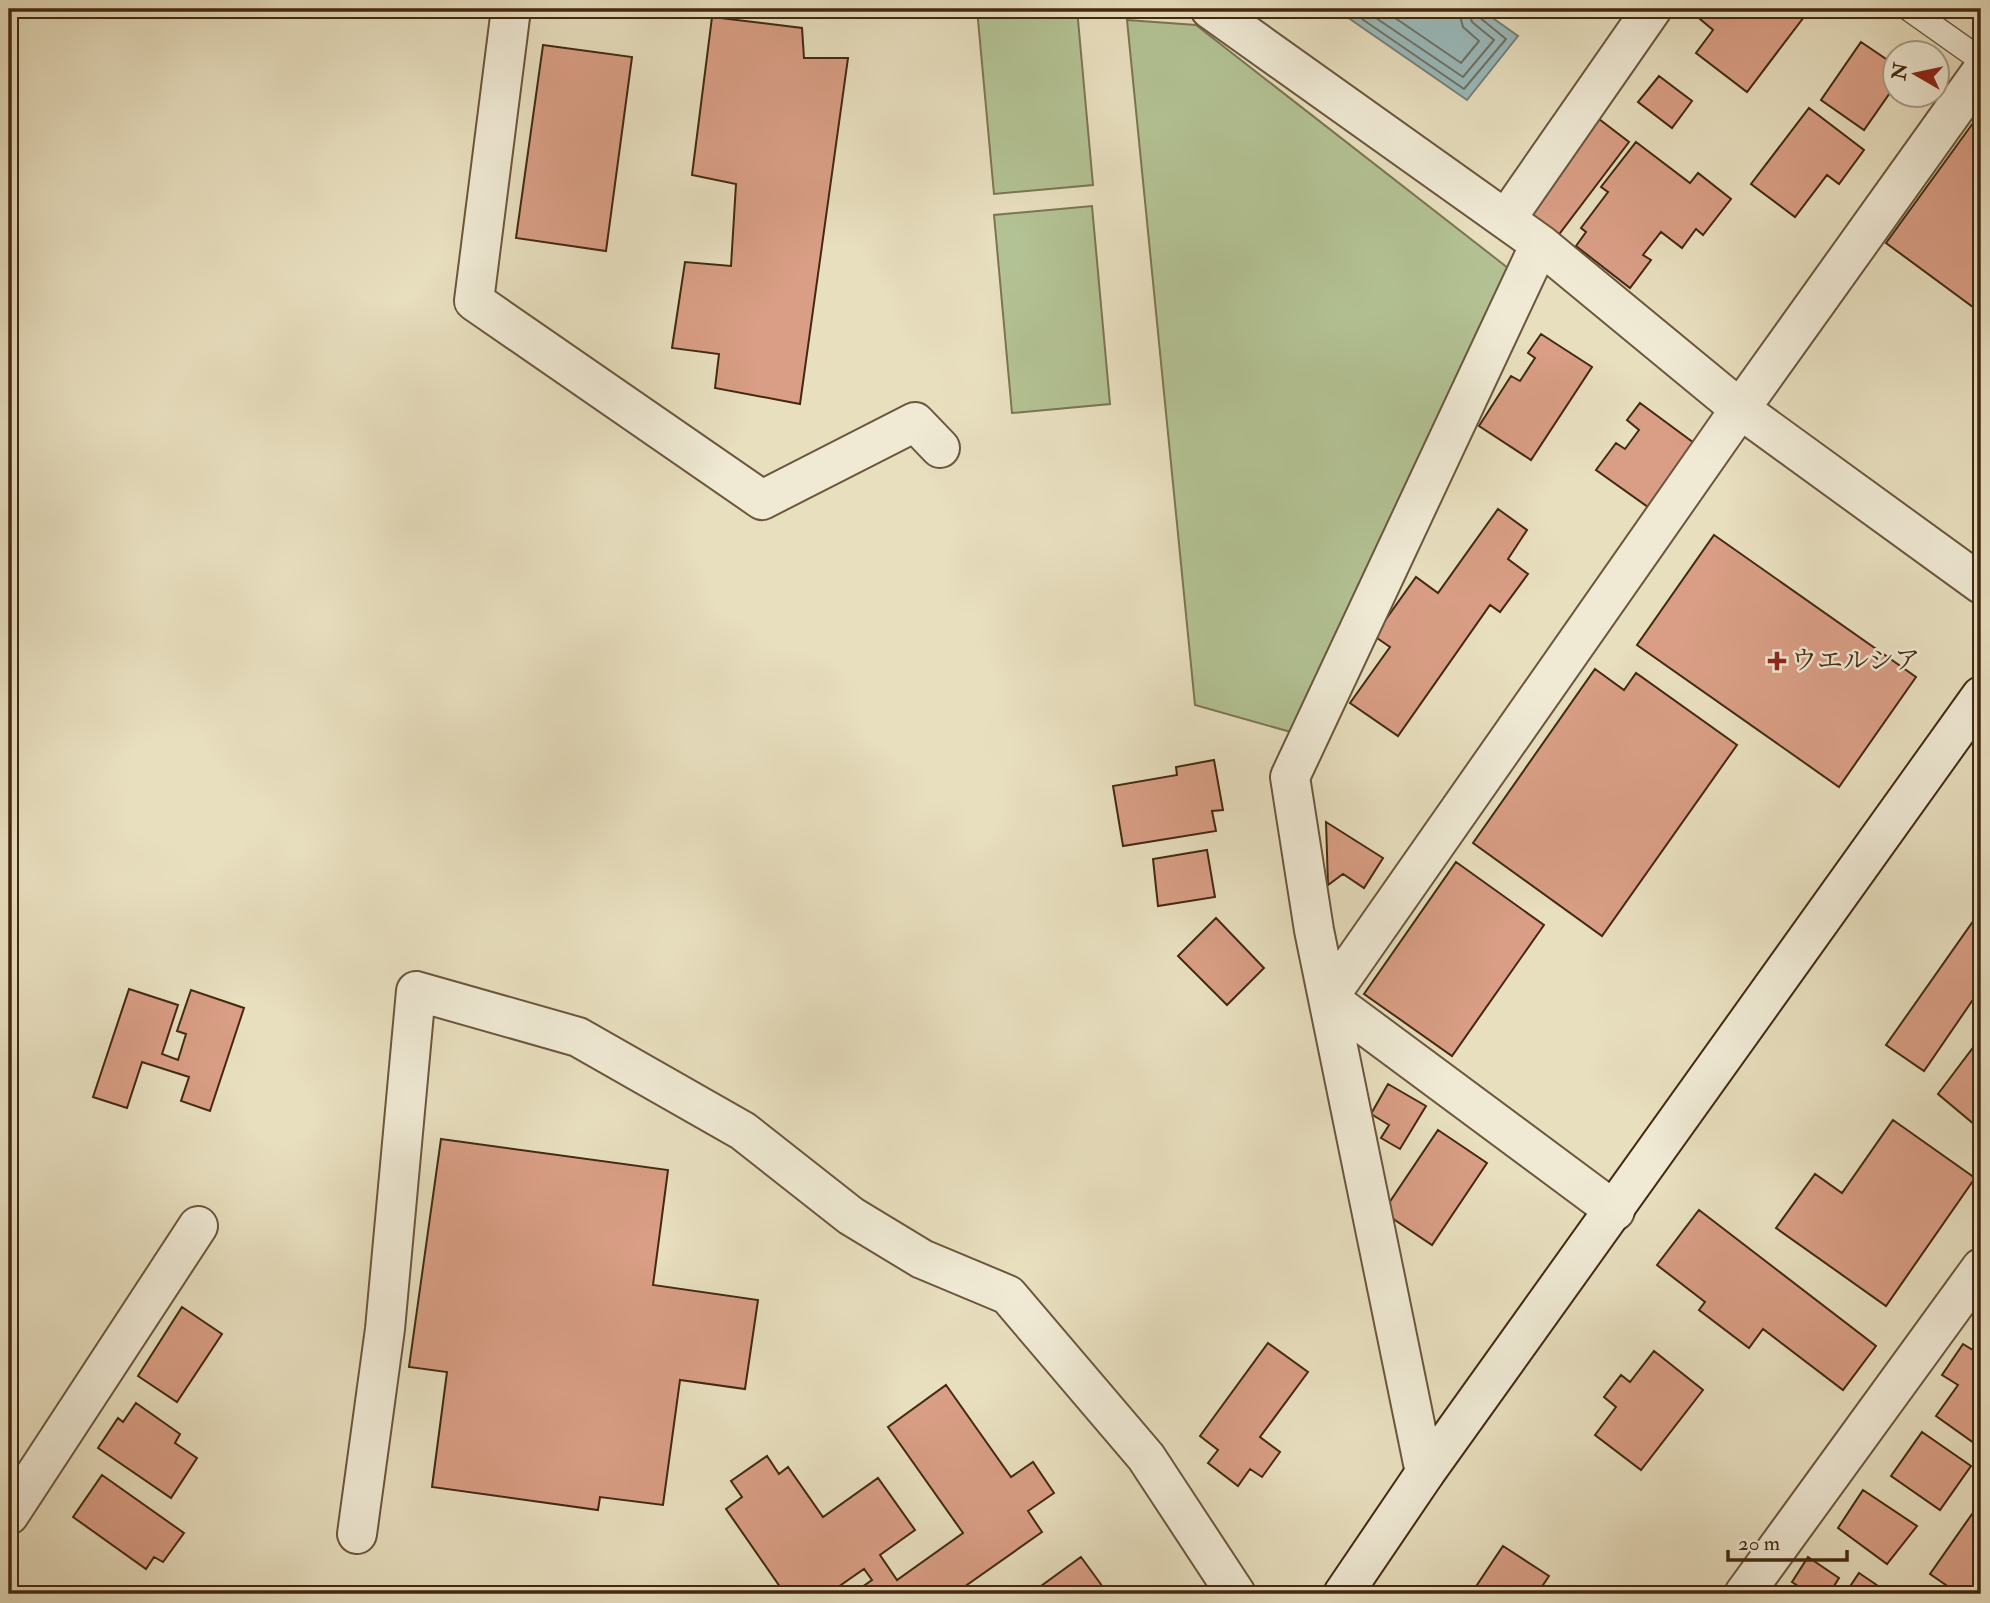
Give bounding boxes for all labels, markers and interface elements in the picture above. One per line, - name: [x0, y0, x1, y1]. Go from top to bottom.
- north arrow: [1882, 38, 1952, 108]
- text: N: [1887, 60, 1914, 83]
- place label: ウエルシア: [1791, 645, 1920, 677]
- marker: ウエルシア: [1769, 653, 1785, 669]
- scale bar: [1728, 1519, 1846, 1563]
- text: 20 m: [1738, 1530, 1780, 1557]

